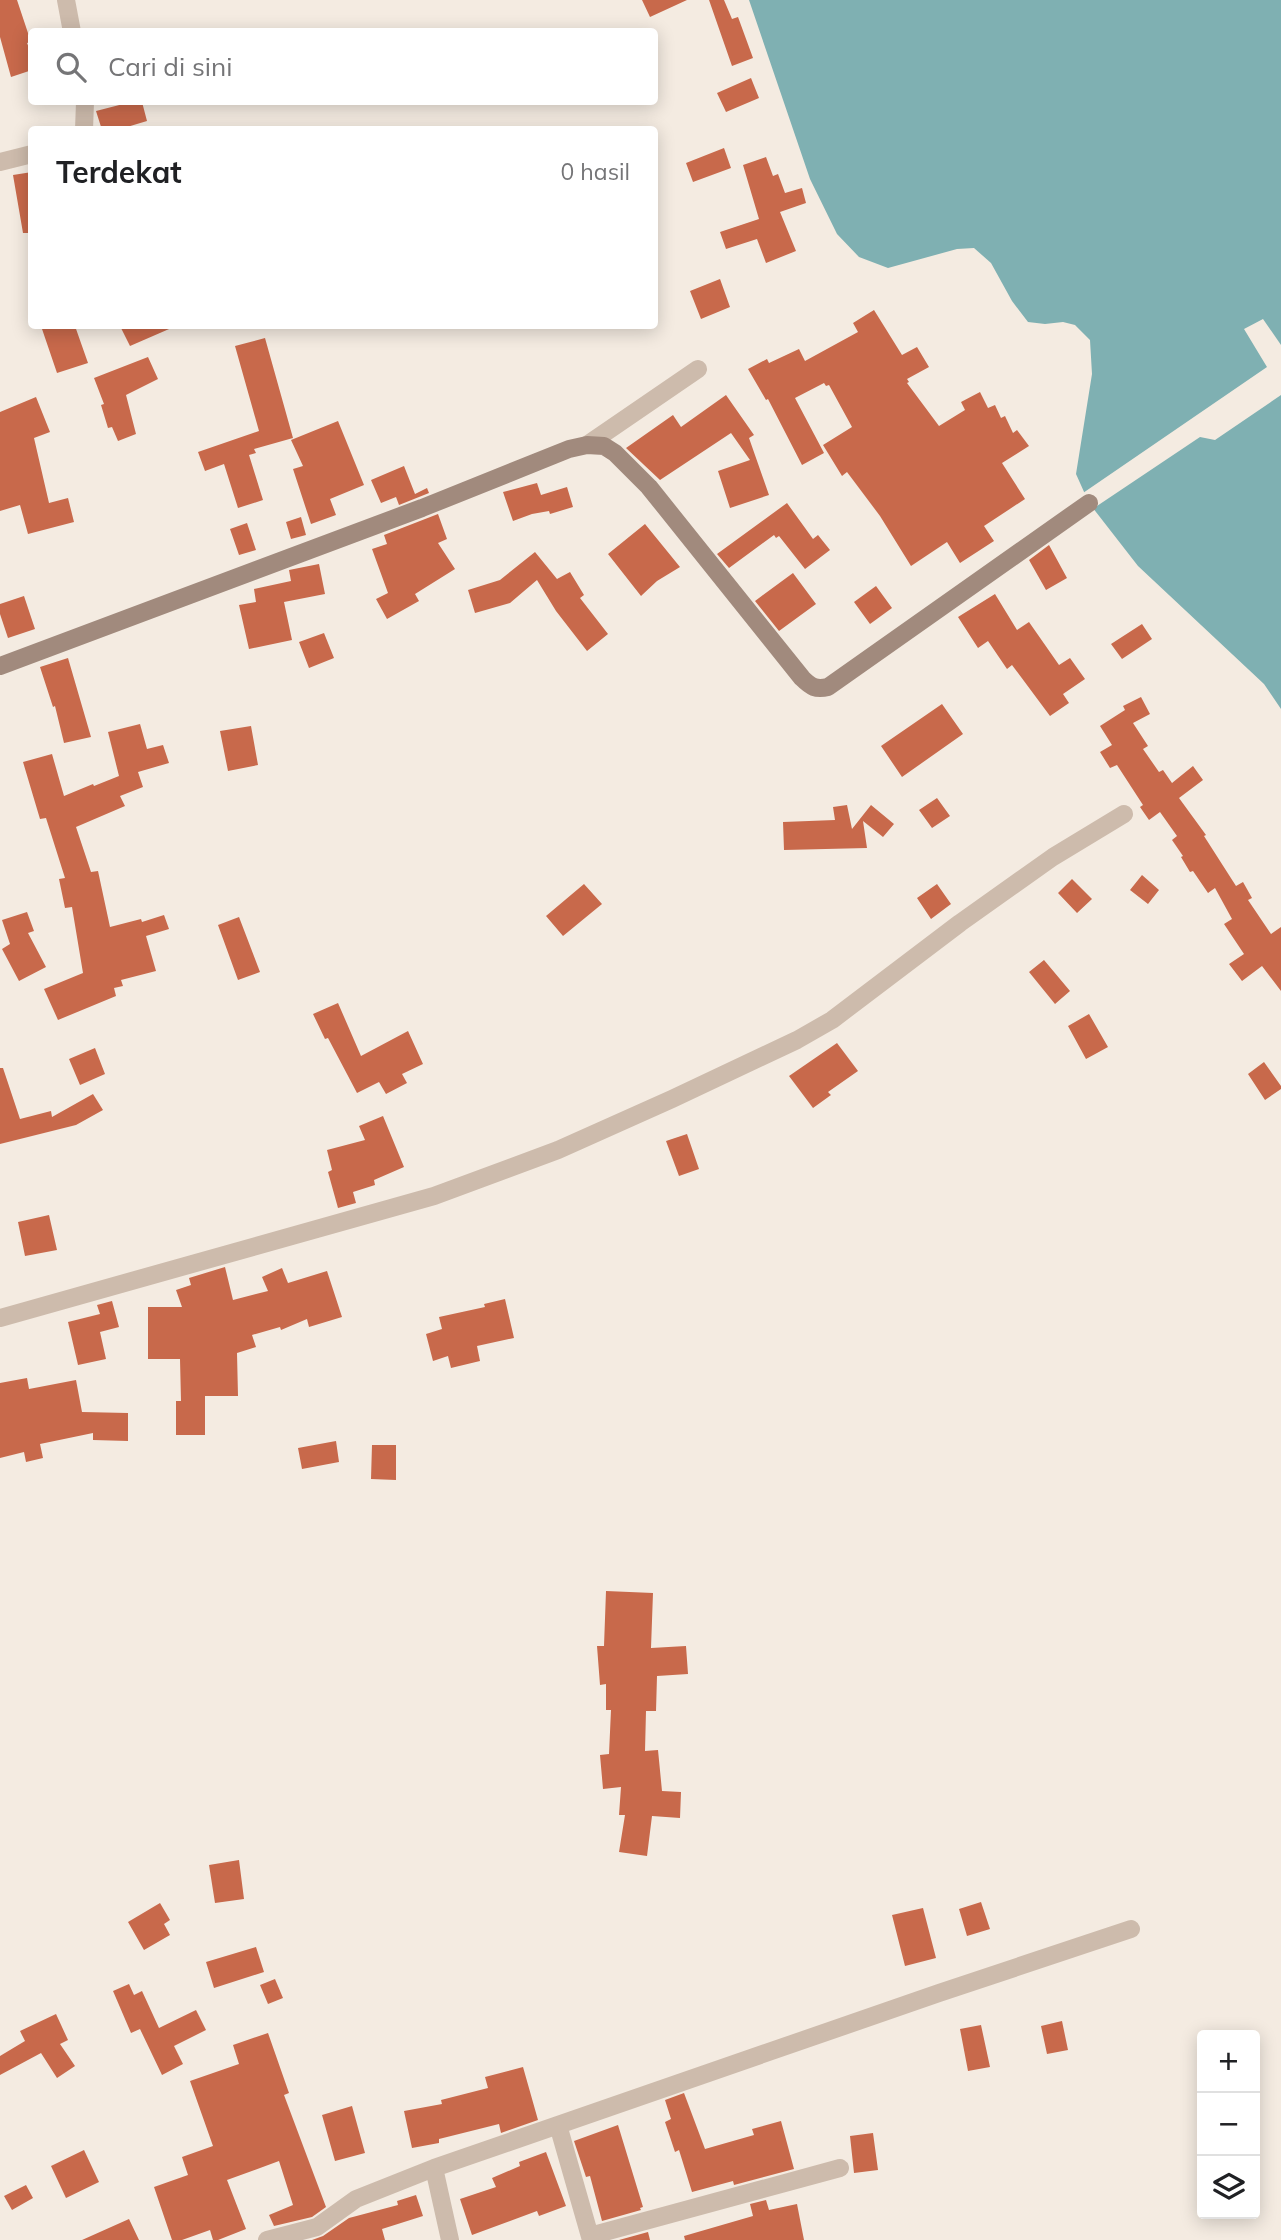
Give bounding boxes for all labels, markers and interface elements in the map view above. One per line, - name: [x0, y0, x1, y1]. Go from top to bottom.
- search box: [28, 28, 658, 105]
- icon: search: [52, 48, 90, 86]
- text: Cari di sini: [108, 50, 232, 83]
- text: Terdekat: [56, 153, 182, 191]
- text: 0 hasil: [561, 157, 630, 186]
- map controls: [1197, 2030, 1260, 2219]
- button: +: [1197, 2030, 1260, 2093]
- button: −: [1197, 2093, 1260, 2156]
- button: layers: [1197, 2156, 1260, 2219]

